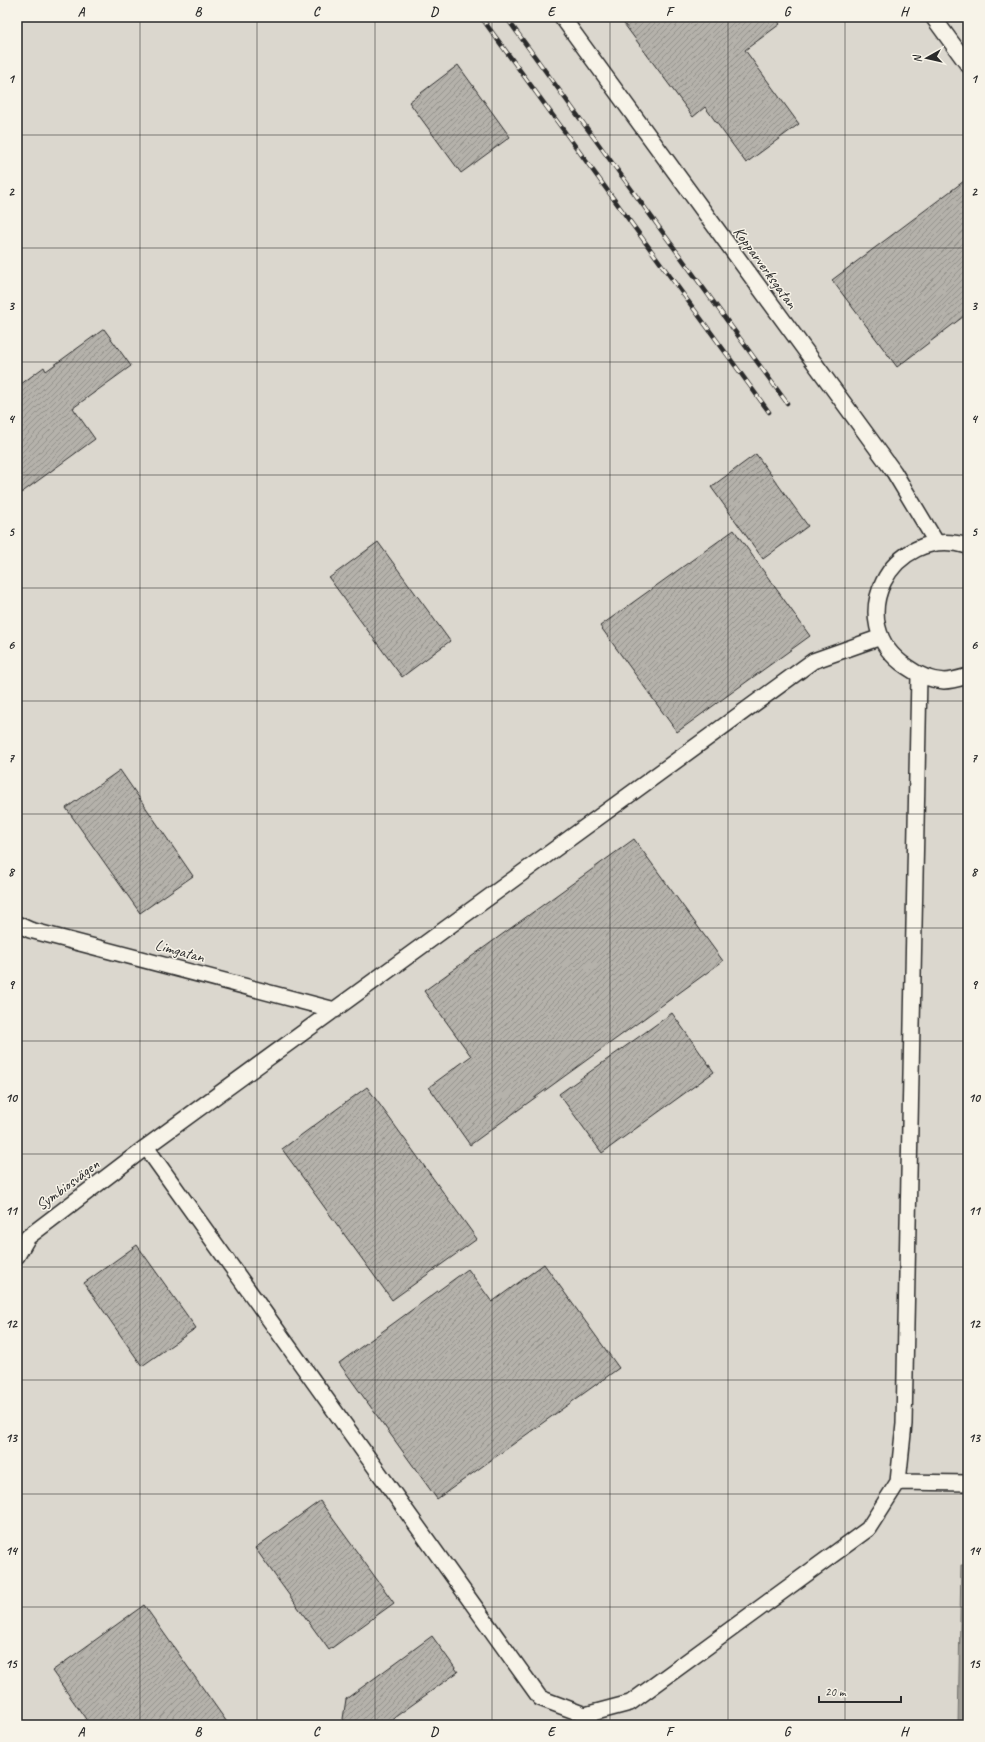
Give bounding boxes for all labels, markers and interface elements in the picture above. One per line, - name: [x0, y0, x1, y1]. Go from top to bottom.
- text: A: [78, 4, 86, 20]
- text: B: [195, 4, 203, 20]
- text: C: [313, 4, 321, 20]
- text: D: [430, 4, 439, 20]
- text: E: [548, 4, 557, 20]
- text: F: [666, 4, 675, 20]
- text: G: [784, 4, 792, 20]
- text: H: [900, 4, 910, 20]
- north arrow: [907, 38, 947, 78]
- text: N: [909, 53, 925, 64]
- text: 1: [8, 71, 16, 87]
- text: 1: [971, 71, 979, 87]
- text: 2: [8, 184, 15, 200]
- text: 2: [971, 184, 978, 200]
- street label: Kopparverksgatan: [729, 223, 802, 313]
- text: 3: [8, 298, 15, 314]
- text: 3: [971, 298, 978, 314]
- text: 4: [8, 411, 16, 427]
- text: 4: [971, 411, 979, 427]
- text: 5: [8, 524, 15, 540]
- text: 5: [971, 524, 978, 540]
- text: 6: [8, 637, 15, 653]
- text: 6: [971, 637, 978, 653]
- text: 7: [8, 750, 15, 766]
- text: 7: [971, 750, 978, 766]
- text: 8: [8, 864, 16, 880]
- text: 8: [971, 864, 979, 880]
- street label: Limgatan: [153, 935, 207, 967]
- text: 9: [8, 977, 15, 993]
- text: 9: [971, 977, 978, 993]
- text: 10: [5, 1090, 18, 1106]
- text: 10: [968, 1090, 981, 1106]
- street label: Symbiosvägen: [32, 1154, 104, 1215]
- text: 11: [5, 1203, 19, 1219]
- text: 11: [968, 1203, 982, 1219]
- text: 12: [5, 1316, 18, 1332]
- text: 12: [968, 1316, 981, 1332]
- text: 13: [5, 1430, 18, 1446]
- text: 13: [968, 1430, 981, 1446]
- text: 14: [5, 1543, 19, 1559]
- text: 14: [968, 1543, 982, 1559]
- text: 15: [5, 1656, 18, 1672]
- text: 15: [968, 1656, 981, 1672]
- scale bar: [819, 1678, 901, 1704]
- text: 20 m: [825, 1684, 847, 1700]
- text: A: [78, 1724, 86, 1740]
- text: B: [195, 1724, 203, 1740]
- text: C: [313, 1724, 321, 1740]
- text: D: [430, 1724, 439, 1740]
- text: E: [548, 1724, 557, 1740]
- text: F: [666, 1724, 675, 1740]
- text: G: [784, 1724, 792, 1740]
- text: H: [900, 1724, 910, 1740]

